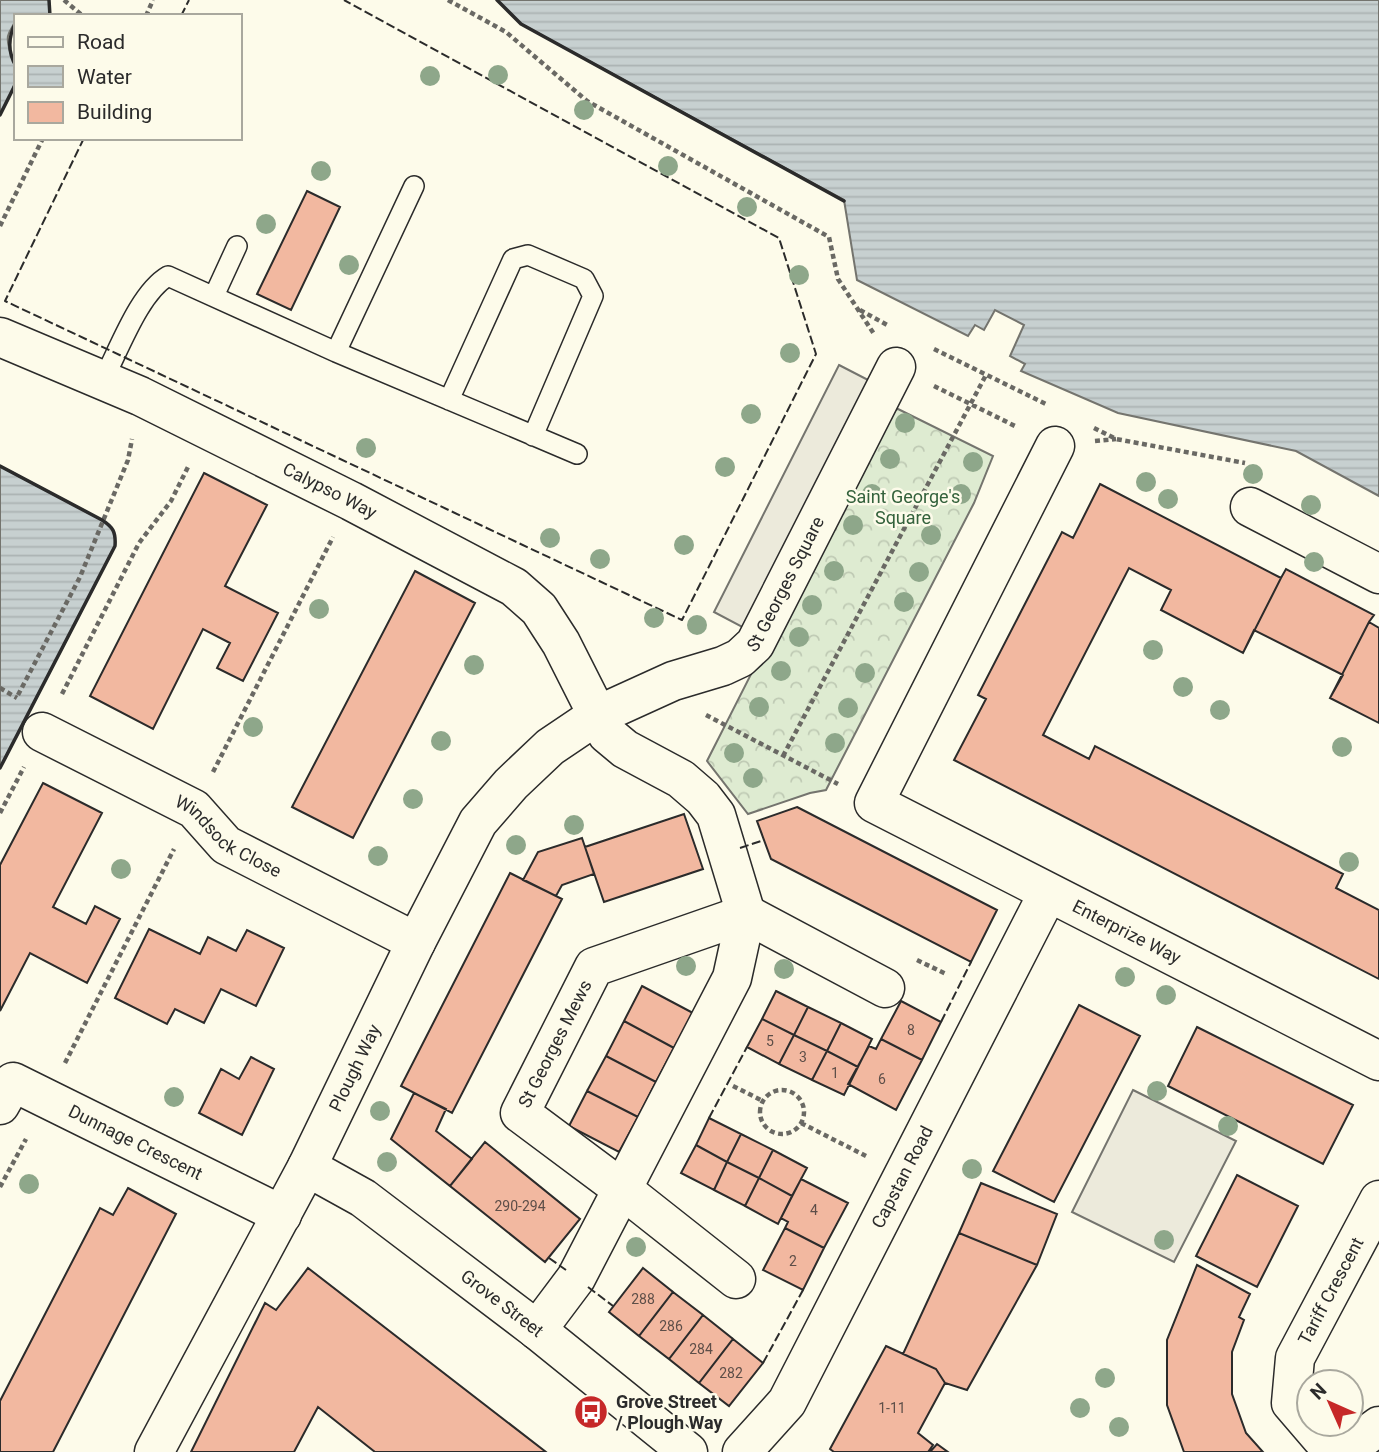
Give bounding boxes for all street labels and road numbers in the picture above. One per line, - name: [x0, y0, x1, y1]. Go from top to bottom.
- street label: Calypso Way: [280, 458, 381, 523]
- street label: St Georges Square: [742, 513, 828, 656]
- street label: Windsock Close: [172, 790, 285, 881]
- street label: Enterprize Way: [1069, 895, 1185, 968]
- street label: St Georges Mews: [513, 976, 596, 1111]
- street label: Plough Way: [324, 1020, 385, 1115]
- street label: Dunnage Crescent: [65, 1100, 206, 1184]
- street label: Capstan Road: [867, 1122, 937, 1232]
- street label: Tariff Crescent: [1294, 1234, 1368, 1348]
- street label: Grove Street: [457, 1265, 548, 1341]

